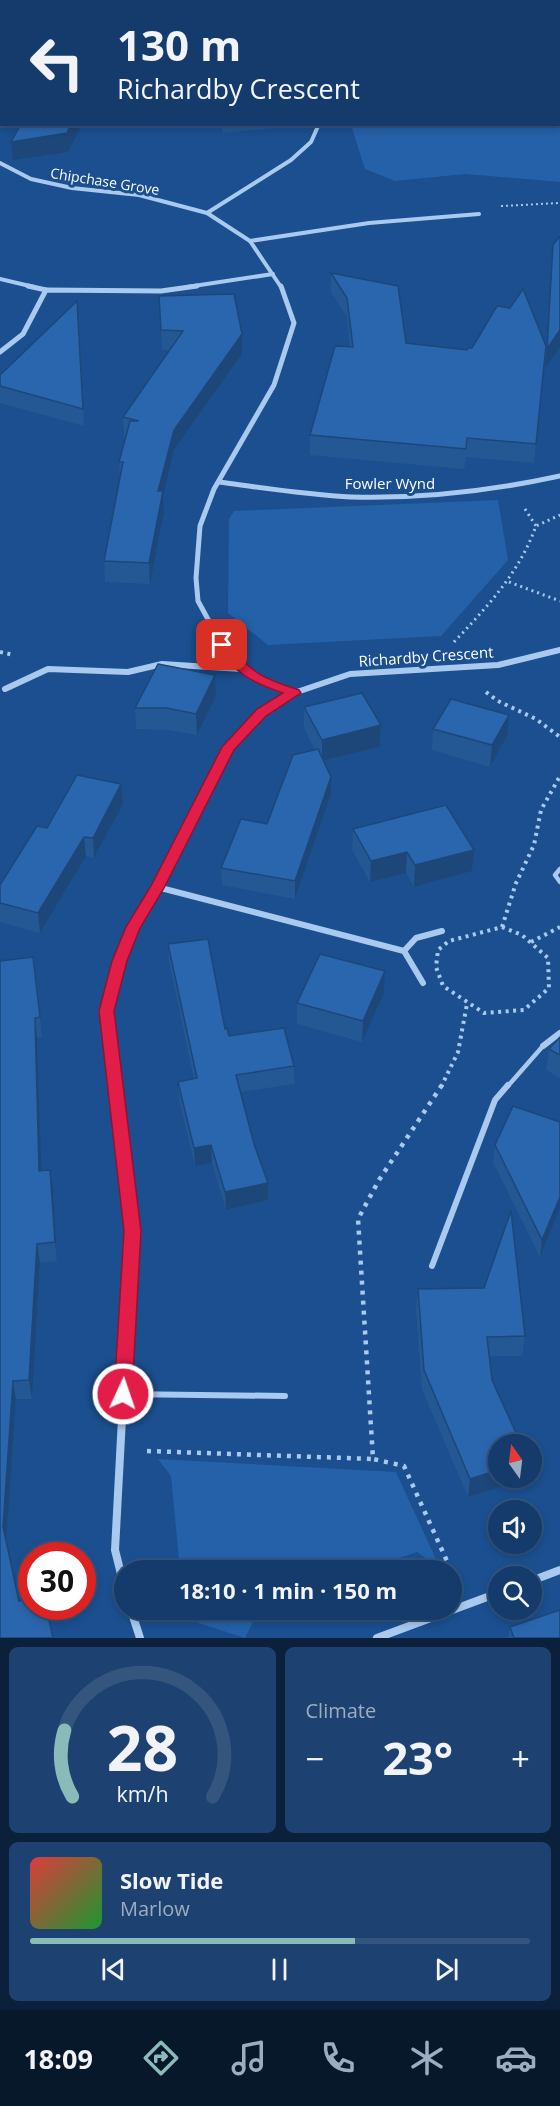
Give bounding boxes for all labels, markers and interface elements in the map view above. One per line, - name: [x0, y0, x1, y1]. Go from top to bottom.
- text: 130 m: [117, 16, 241, 73]
- icon: left: [18, 24, 96, 102]
- text: Richardby Crescent: [117, 70, 360, 107]
- street label: Chipchase Grove: [49, 163, 161, 199]
- street label: Fowler Wynd: [345, 473, 435, 493]
- pin: [196, 619, 247, 670]
- icon: arrive: [205, 628, 238, 661]
- street label: Richardby Crescent: [358, 641, 494, 671]
- position arrow: [91, 1362, 155, 1426]
- north arrow: [488, 1434, 542, 1488]
- map controls: [488, 1434, 542, 1620]
- button: sound: [488, 1500, 542, 1554]
- speed limit sign: 30: [18, 1542, 96, 1620]
- button: search: [488, 1566, 542, 1620]
- text: 18:10 · 1 min · 150 m: [179, 1575, 397, 1605]
- text: Climate: [306, 1697, 376, 1724]
- text: 28: [107, 1704, 178, 1789]
- text: 23°: [382, 1727, 453, 1788]
- text: −: [306, 1736, 324, 1781]
- text: +: [511, 1736, 530, 1781]
- text: km/h: [116, 1779, 168, 1808]
- text: Slow Tide: [120, 1865, 223, 1895]
- text: Marlow: [120, 1895, 190, 1922]
- icon: previous: [97, 1953, 130, 1986]
- icon: pause: [263, 1953, 296, 1986]
- icon: next: [430, 1953, 463, 1986]
- icon: directions: [140, 2037, 182, 2079]
- icon: music: [228, 2037, 270, 2079]
- icon: phone: [317, 2037, 359, 2079]
- icon: climate: [406, 2037, 448, 2079]
- icon: car: [495, 2037, 537, 2079]
- text: 18:09: [23, 2040, 93, 2077]

